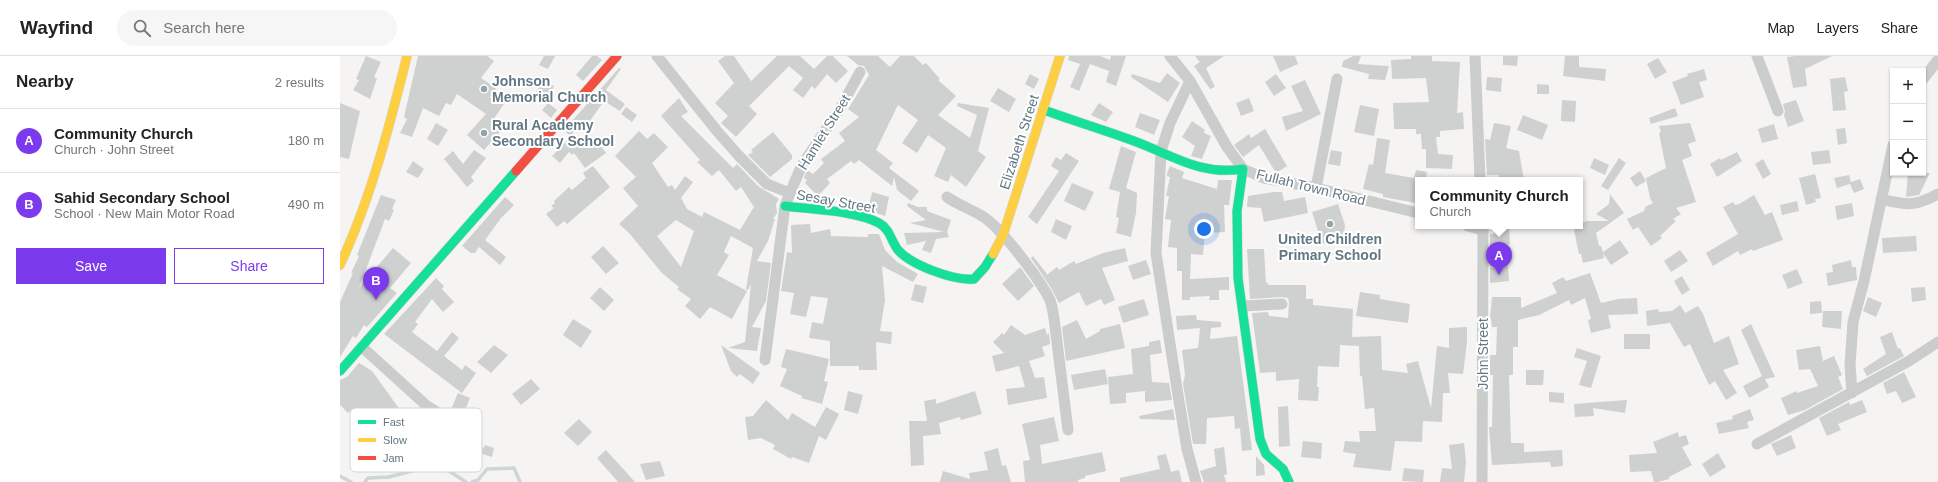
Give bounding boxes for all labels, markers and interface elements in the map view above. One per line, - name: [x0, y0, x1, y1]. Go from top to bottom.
- search box: [117, 10, 397, 46]
- text: Wayfind: [20, 17, 93, 38]
- icon: search: [131, 17, 153, 39]
- text: Search here: [163, 19, 245, 36]
- text: Map: [1767, 20, 1795, 36]
- text: Layers: [1817, 20, 1859, 36]
- text: Share: [1881, 20, 1918, 36]
- map controls: [1890, 68, 1926, 176]
- button: +: [1890, 68, 1926, 104]
- text: Nearby: [16, 72, 74, 91]
- place label: Johnson Memorial Church: [492, 73, 606, 105]
- text: 2 results: [275, 75, 324, 90]
- marker: Johnson Memorial Church: [479, 84, 489, 94]
- street label: Hamlet Street: [795, 91, 854, 173]
- street label: Elizabeth Street: [996, 92, 1042, 191]
- button: −: [1890, 104, 1926, 140]
- place label: Rural Academy Secondary School: [492, 117, 614, 149]
- text: Community Church: [54, 125, 193, 142]
- marker: Rural Academy Secondary School: [479, 128, 489, 138]
- text: A: [24, 133, 34, 148]
- text: 180 m: [288, 133, 324, 148]
- button: locate: [1890, 140, 1926, 176]
- text: Church · John Street: [54, 142, 174, 157]
- street label: Fullah Town Road: [1255, 166, 1367, 208]
- popup: [1415, 177, 1583, 229]
- street label: Sesay Street: [795, 186, 877, 216]
- text: Community Church: [1429, 187, 1569, 204]
- text: Sahid Secondary School: [54, 189, 230, 206]
- text: B: [24, 197, 34, 212]
- text: 490 m: [288, 197, 324, 212]
- text: Church: [1429, 204, 1471, 219]
- text: School · New Main Motor Road: [54, 206, 235, 221]
- your location: [1194, 219, 1214, 239]
- marker: United Children Primary School: [1325, 219, 1335, 229]
- place label: United Children Primary School: [1278, 231, 1382, 263]
- pin: A: [1486, 242, 1512, 275]
- button: Save: [16, 248, 166, 284]
- button: Share: [174, 248, 324, 284]
- pin: B: [363, 267, 389, 300]
- street label: John Street: [1475, 318, 1491, 390]
- legend: [350, 408, 482, 472]
- text: Fast: [383, 416, 404, 428]
- text: Slow: [383, 434, 407, 446]
- text: Jam: [383, 452, 404, 464]

